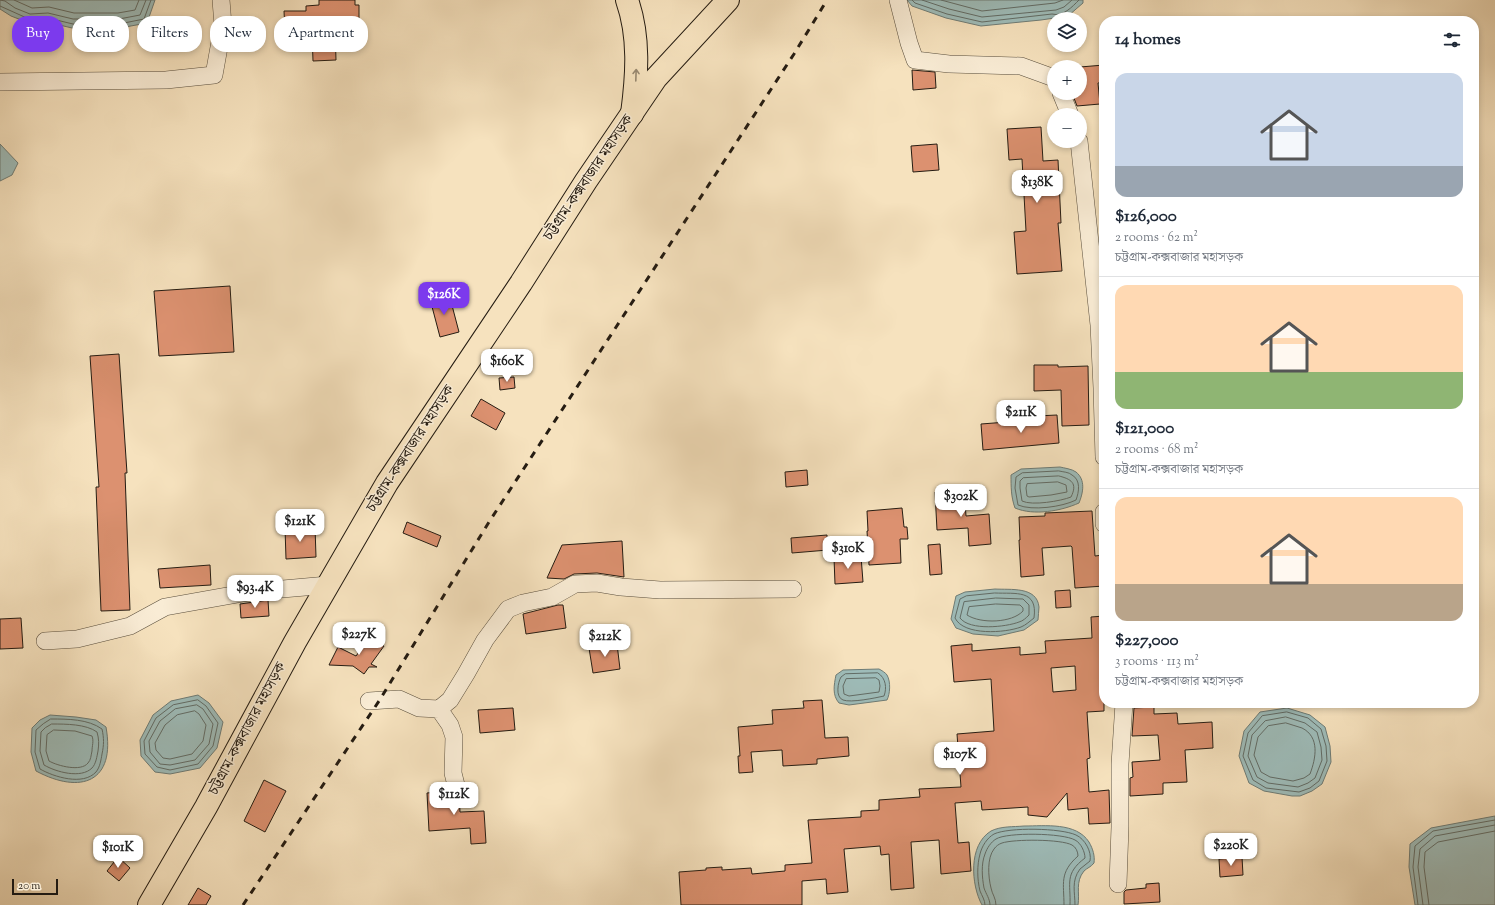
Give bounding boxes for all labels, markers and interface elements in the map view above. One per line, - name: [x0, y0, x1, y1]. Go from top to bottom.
- map controls: [1047, 12, 1087, 148]
- button: layers: [1047, 12, 1087, 52]
- chip: Buy: [12, 16, 64, 52]
- chip: Rent: [72, 16, 129, 52]
- chip: Filters: [137, 16, 202, 52]
- chip: New: [210, 16, 266, 52]
- chip: Apartment: [274, 16, 368, 52]
- text: 14 homes: [1115, 28, 1181, 52]
- icon: filters: [1441, 29, 1463, 51]
- button: +: [1047, 60, 1087, 100]
- one-way arrow: [632, 69, 640, 82]
- icon: home: [1253, 99, 1325, 171]
- button: −: [1047, 108, 1087, 148]
- street label: চট্টগ্রাম-কক্সবাজার মহাসড়ক: [538, 110, 639, 246]
- pin: $138K: [1009, 170, 1065, 204]
- text: $138K: [1021, 174, 1053, 192]
- text: $126,000: [1115, 205, 1177, 229]
- text: 2 rooms · 62 m²: [1115, 229, 1198, 247]
- text: চট্টগ্রাম-কক্সবাজার মহাসড়ক: [1115, 249, 1243, 267]
- pin: $126K: [416, 282, 472, 316]
- text: $126K: [427, 286, 461, 304]
- icon: home: [1253, 311, 1325, 383]
- pin: $160K: [479, 349, 535, 383]
- text: $160K: [490, 353, 524, 371]
- street label: চট্টগ্রাম-কক্সবাজার মহাসড়ক: [361, 381, 460, 518]
- pin: $211K: [993, 400, 1049, 434]
- text: $211K: [1005, 404, 1037, 422]
- text: $121,000: [1115, 417, 1174, 441]
- text: 2 rooms · 68 m²: [1115, 441, 1199, 459]
- text: চট্টগ্রাম-কক্সবাজার মহাসড়ক: [1115, 461, 1243, 479]
- pin: $302K: [933, 484, 989, 518]
- text: $302K: [944, 488, 978, 506]
- pin: $121K: [272, 509, 328, 543]
- text: $121K: [284, 513, 316, 531]
- icon: home: [1253, 523, 1325, 595]
- pin: $310K: [820, 536, 876, 570]
- text: $310K: [832, 540, 864, 558]
- pin: $93.4K: [222, 575, 288, 609]
- text: $93.4K: [236, 579, 274, 597]
- pin: $227K: [331, 622, 387, 656]
- pin: $212K: [577, 624, 633, 658]
- text: $227K: [341, 626, 377, 644]
- text: $212K: [589, 628, 621, 646]
- text: $227,000: [1115, 629, 1178, 653]
- text: 3 rooms · 113 m²: [1115, 653, 1199, 671]
- street label: চট্টগ্রাম-কক্সবাজার মহাসড়ক: [204, 658, 292, 800]
- text: চট্টগ্রাম-কক্সবাজার মহাসড়ক: [1115, 673, 1243, 691]
- pin: $107K: [932, 742, 988, 776]
- text: $107K: [943, 746, 977, 764]
- pin: $112K: [426, 782, 482, 816]
- text: $112K: [438, 786, 470, 804]
- pin: $220K: [1203, 833, 1259, 867]
- pin: $101K: [90, 835, 146, 869]
- text: $220K: [1213, 837, 1249, 855]
- text: $101K: [102, 839, 134, 857]
- scale bar: [12, 877, 58, 896]
- text: 20 m: [18, 878, 40, 894]

